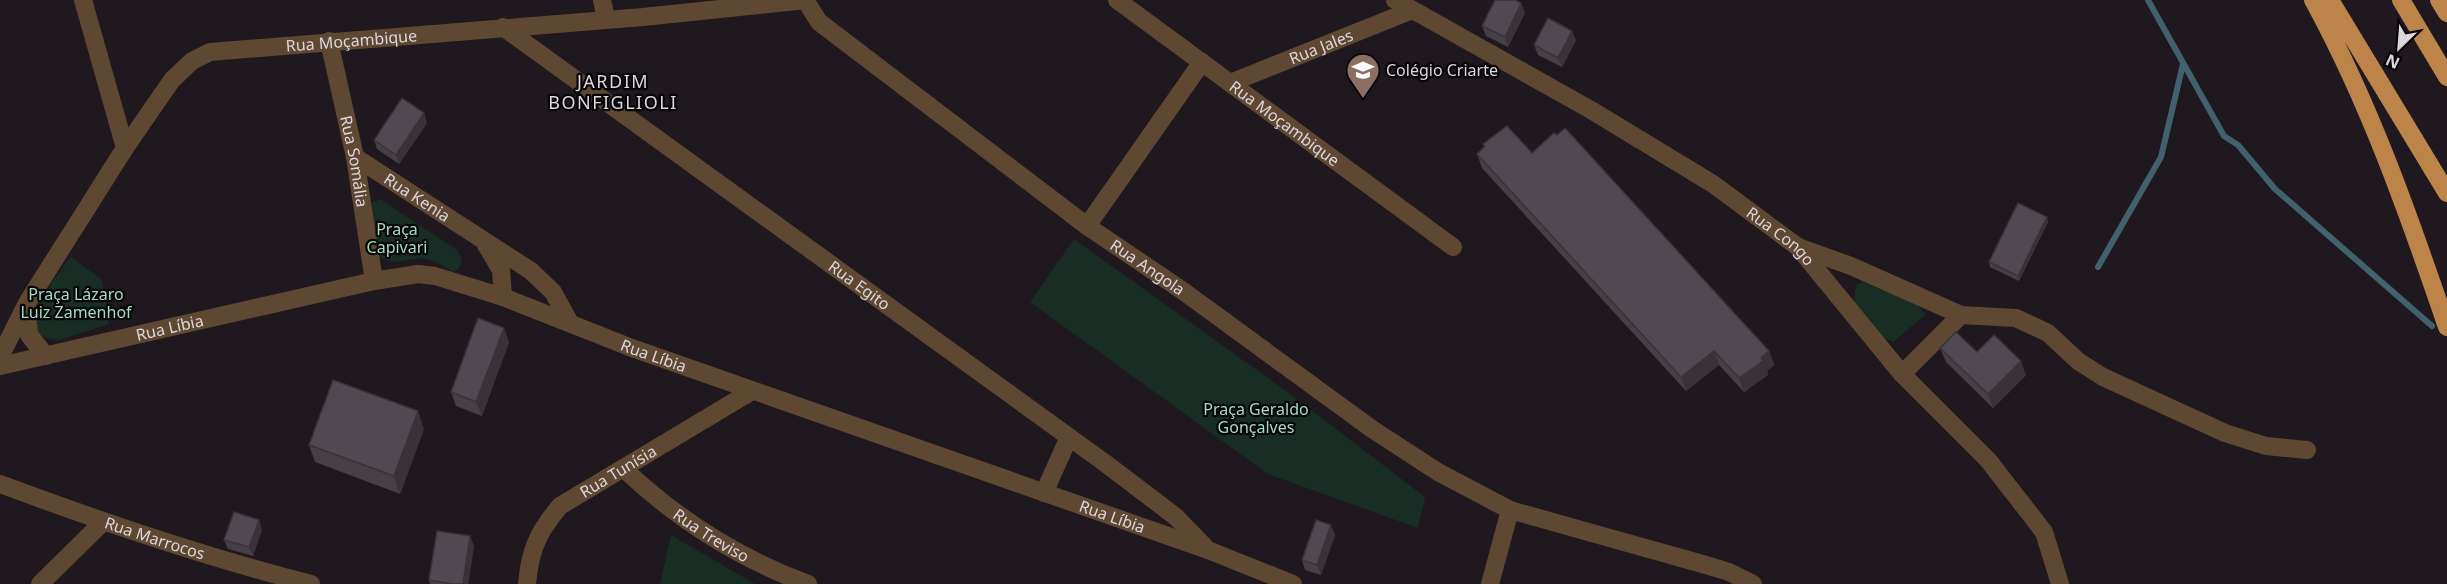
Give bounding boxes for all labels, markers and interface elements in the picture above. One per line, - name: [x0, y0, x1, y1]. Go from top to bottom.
- north arrow: [2369, 18, 2429, 78]
- street label: Rua Moçambique: [285, 24, 418, 57]
- street label: Rua Jales: [1286, 24, 1356, 69]
- text: N: [2382, 49, 2403, 74]
- school or university icon: Colégio Criarte: [1345, 52, 1381, 99]
- place label: Colégio Criarte: [1386, 59, 1498, 81]
- district label: JARDIM BONFIGLIOLI: [548, 69, 678, 114]
- street label: Rua Moçambique: [1225, 75, 1344, 171]
- street label: Rua Somália: [335, 113, 374, 209]
- street label: Rua Kenia: [380, 168, 455, 227]
- street label: Rua Congo: [1742, 202, 1820, 270]
- park label: Praça Capivari: [367, 218, 427, 258]
- street label: Rua Angola: [1106, 234, 1189, 300]
- street label: Rua Egito: [824, 255, 895, 315]
- park label: Praça Lázaro Luiz Zamenhof: [20, 283, 133, 323]
- street label: Rua Líbia: [134, 309, 206, 346]
- street label: Rua Líbia: [617, 334, 690, 377]
- park label: Praça Geraldo Gonçalves: [1203, 398, 1309, 438]
- street label: Rua Tunísia: [576, 440, 660, 503]
- street label: Rua Líbia: [1076, 495, 1148, 538]
- street label: Rua Treviso: [669, 503, 753, 567]
- street label: Rua Marrocos: [102, 511, 208, 565]

